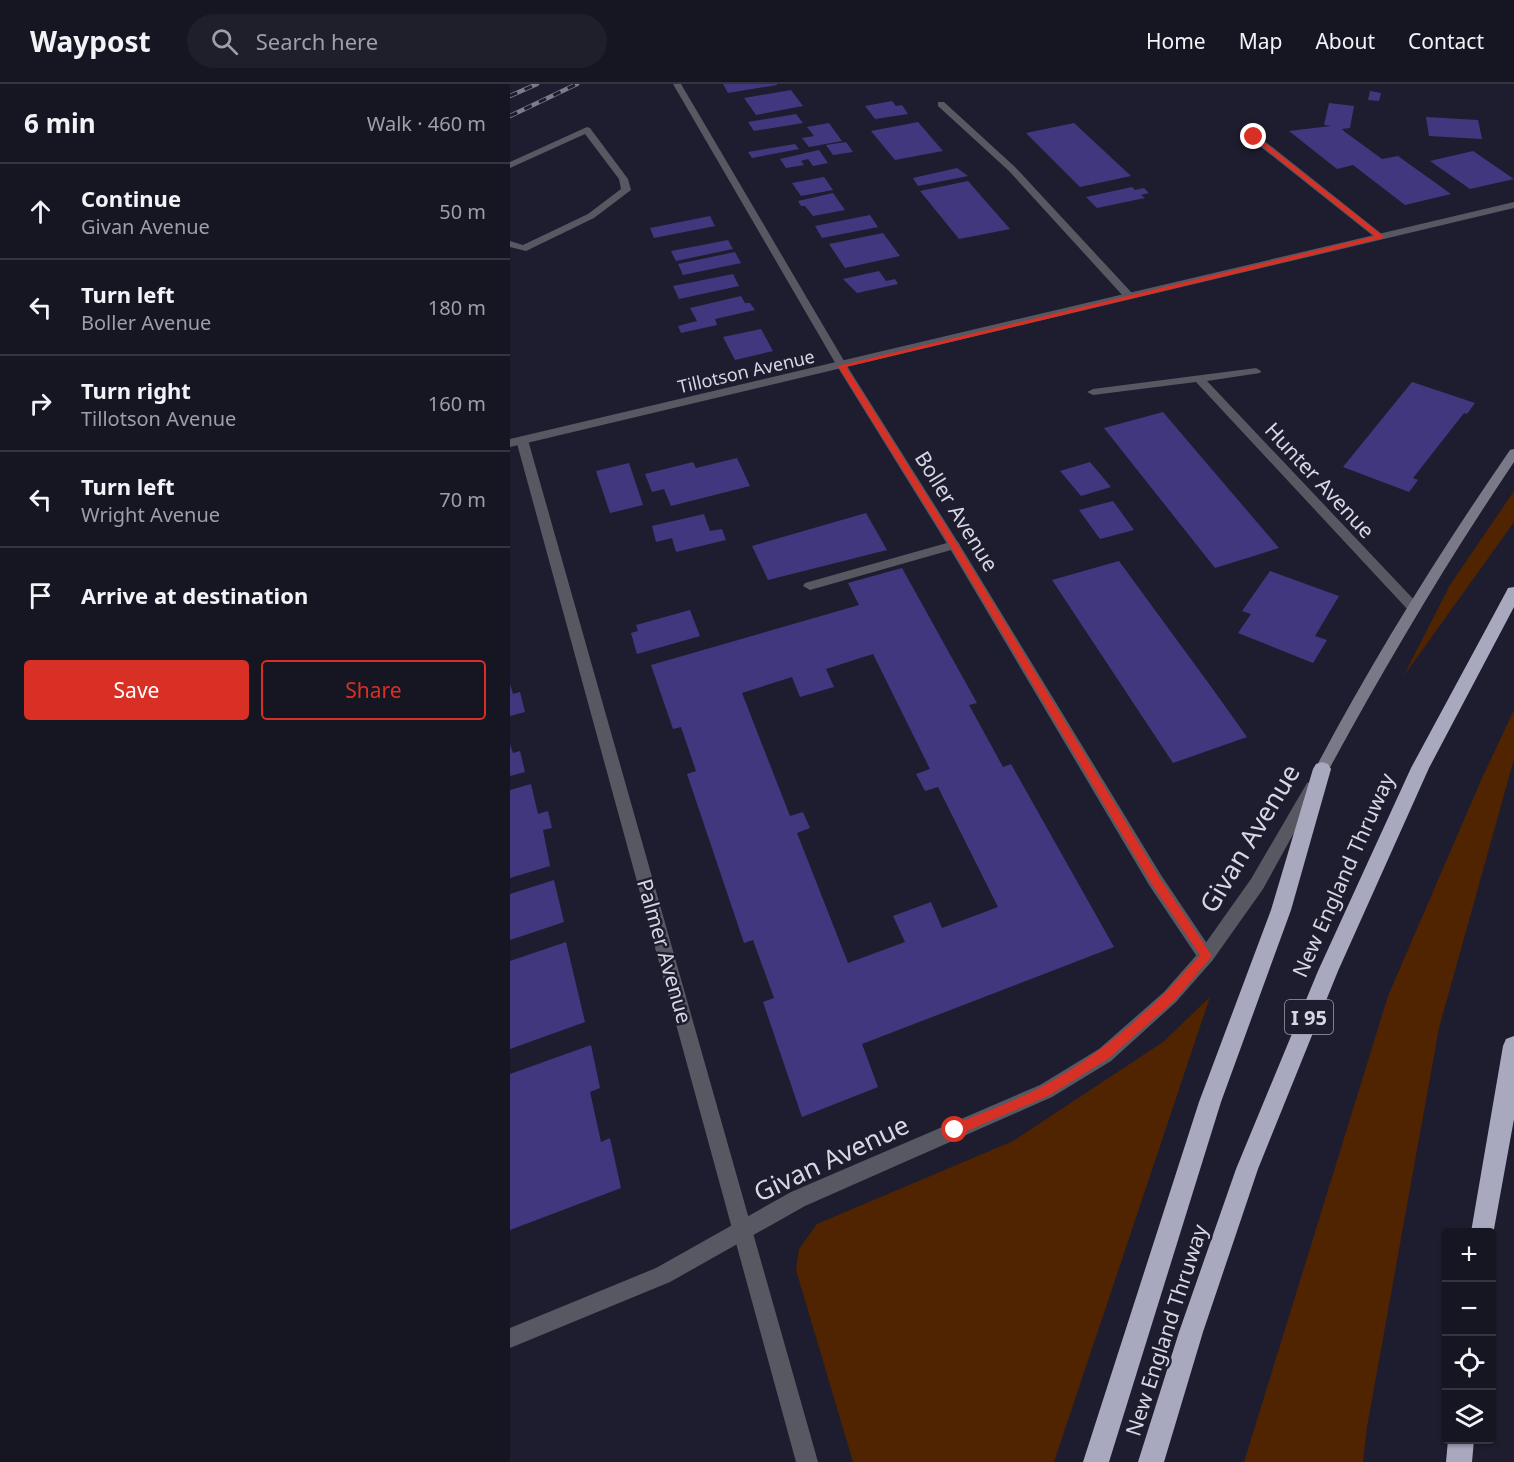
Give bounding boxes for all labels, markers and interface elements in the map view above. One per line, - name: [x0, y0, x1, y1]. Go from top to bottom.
- search box: [187, 14, 607, 68]
- text: Waypost: [30, 22, 151, 60]
- icon: search: [208, 25, 241, 58]
- text: Search here: [256, 26, 378, 56]
- text: Home: [1146, 27, 1206, 55]
- text: Map: [1239, 27, 1282, 55]
- text: About: [1315, 27, 1375, 55]
- text: Contact: [1408, 27, 1484, 55]
- text: 6 min: [24, 105, 96, 141]
- text: Walk · 460 m: [367, 110, 486, 137]
- route end: [1240, 123, 1266, 149]
- text: Continue: [81, 183, 181, 213]
- icon: ahead: [24, 195, 57, 228]
- text: 50 m: [439, 198, 486, 225]
- text: Givan Avenue: [81, 213, 210, 240]
- text: Turn left: [81, 279, 175, 309]
- icon: left: [24, 291, 57, 324]
- text: 180 m: [428, 294, 486, 321]
- text: Boller Avenue: [81, 309, 211, 336]
- street label: Tillotson Avenue: [675, 344, 817, 398]
- text: Turn right: [81, 375, 191, 405]
- icon: right: [24, 387, 57, 420]
- text: 160 m: [428, 390, 486, 417]
- text: Tillotson Avenue: [81, 405, 236, 432]
- street label: Hunter Avenue: [1259, 416, 1381, 544]
- street label: Boller Avenue: [909, 446, 1005, 576]
- text: Turn left: [81, 471, 175, 501]
- icon: left: [24, 483, 57, 516]
- text: 70 m: [439, 486, 486, 513]
- text: Wright Avenue: [81, 501, 220, 528]
- icon: arrive: [24, 579, 57, 612]
- text: Arrive at destination: [81, 580, 308, 610]
- button: Save: [24, 660, 249, 720]
- button: Share: [261, 660, 486, 720]
- street label: Givan Avenue: [1190, 757, 1308, 919]
- street label: New England Thruway: [1285, 768, 1401, 982]
- street label: Palmer Avenue: [631, 875, 699, 1027]
- road number: I 95: [1285, 1000, 1333, 1034]
- street label: Givan Avenue: [747, 1106, 915, 1210]
- route start: [941, 1116, 967, 1142]
- street label: New England Thruway: [1119, 1220, 1214, 1439]
- map controls: [1442, 1228, 1496, 1444]
- button: +: [1442, 1228, 1496, 1282]
- button: −: [1442, 1282, 1496, 1336]
- button: locate: [1442, 1336, 1496, 1390]
- button: layers: [1442, 1390, 1496, 1444]

